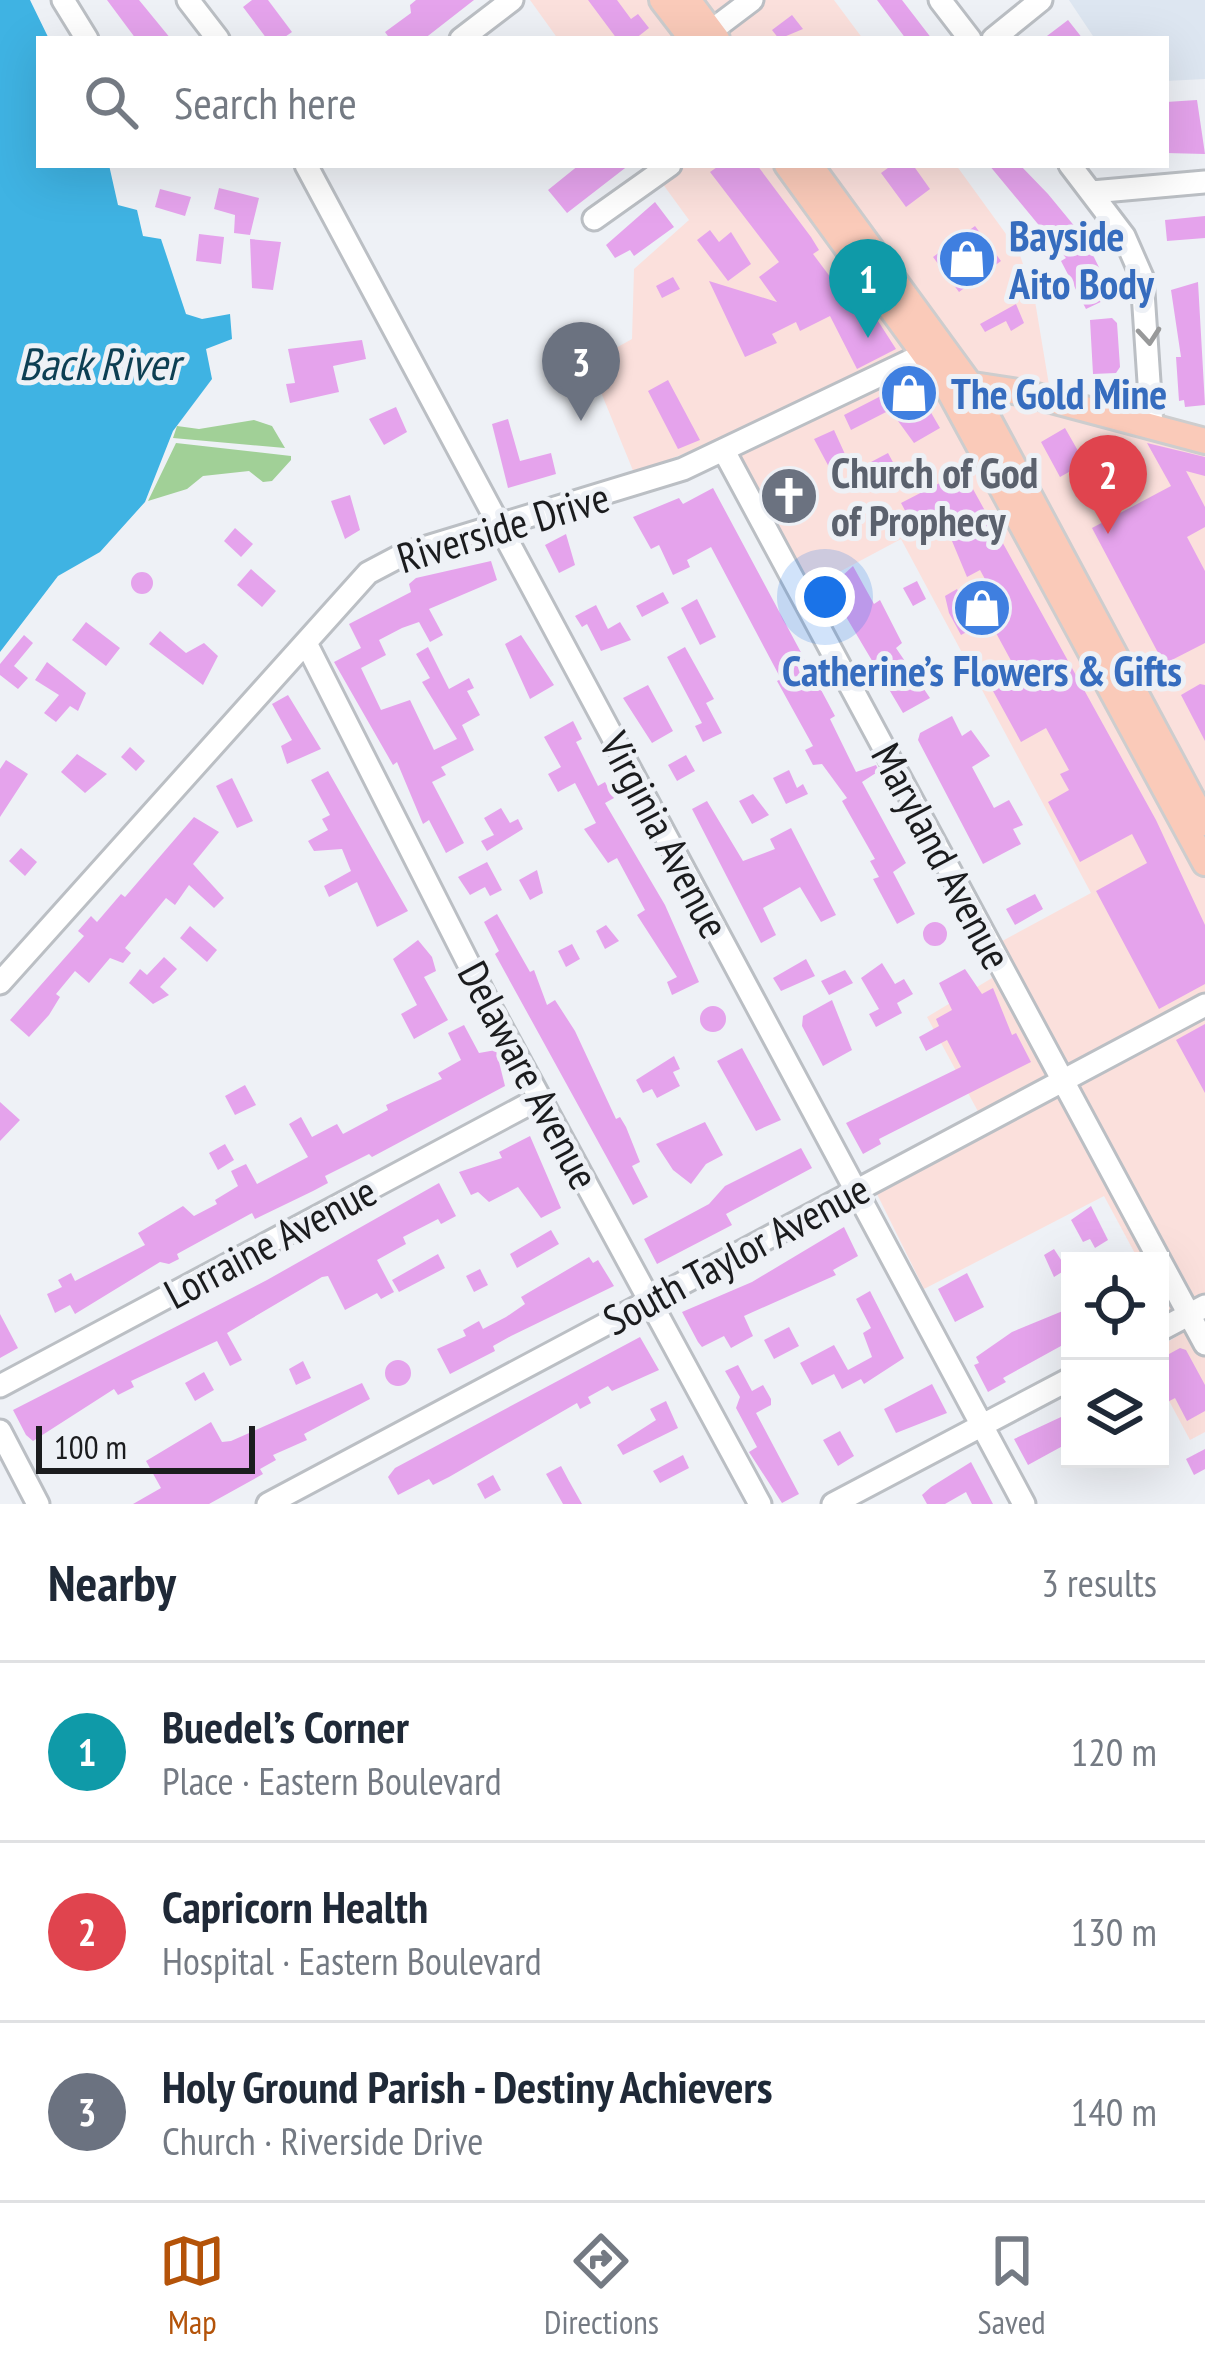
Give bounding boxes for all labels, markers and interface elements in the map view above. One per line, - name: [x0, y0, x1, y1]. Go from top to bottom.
- search box: [36, 36, 1169, 168]
- icon: search: [78, 69, 144, 135]
- text: Search here: [174, 73, 357, 131]
- place label: Bayside Aito Body: [1008, 208, 1155, 311]
- shop icon: Bayside Aito Body: [936, 228, 998, 290]
- pin: 1: [829, 239, 907, 338]
- pin: 3: [542, 322, 620, 421]
- one-way arrow: [1135, 327, 1161, 346]
- water label: Back River: [19, 334, 185, 392]
- shop icon: The Gold Mine: [878, 362, 940, 424]
- place label: The Gold Mine: [951, 366, 1167, 421]
- pin: 2: [1069, 435, 1147, 534]
- place label: Church of God of Prophecy: [831, 445, 1038, 548]
- church icon: Church of God of Prophecy: [758, 465, 820, 527]
- street label: Riverside Drive: [390, 469, 616, 585]
- your location: [795, 567, 855, 627]
- shop icon: Catherine’s Flowers & Gifts: [951, 577, 1013, 639]
- place label: Catherine’s Flowers & Gifts: [782, 643, 1182, 698]
- street label: Virginia Avenue: [587, 722, 742, 948]
- street label: Maryland Avenue: [859, 734, 1025, 978]
- street label: Delaware Avenue: [446, 952, 612, 1198]
- street label: South Taylor Avenue: [594, 1161, 878, 1347]
- street label: Lorraine Avenue: [154, 1163, 386, 1321]
- map controls: [1061, 1252, 1169, 1468]
- button: locate: [1061, 1252, 1169, 1360]
- button: layers: [1061, 1360, 1169, 1468]
- scale bar: [36, 1420, 255, 1473]
- text: 100 m: [54, 1425, 127, 1468]
- text: Nearby: [48, 1549, 176, 1615]
- text: 3 results: [1041, 1557, 1157, 1608]
- text: Buedel’s Corner: [162, 1697, 409, 1755]
- text: 1: [78, 1726, 96, 1777]
- text: 120 m: [1071, 1726, 1157, 1777]
- text: Place · Eastern Boulevard: [162, 1755, 502, 1806]
- text: Capricorn Health: [162, 1877, 428, 1935]
- text: 2: [78, 1906, 96, 1957]
- text: 130 m: [1071, 1906, 1157, 1957]
- text: Hospital · Eastern Boulevard: [162, 1935, 542, 1986]
- text: Holy Ground Parish - Destiny Achievers: [162, 2057, 772, 2115]
- text: 3: [78, 2086, 96, 2137]
- text: 140 m: [1071, 2086, 1157, 2137]
- text: Church · Riverside Drive: [162, 2115, 483, 2166]
- tab: Map: [159, 2228, 225, 2343]
- tab: Directions: [544, 2228, 659, 2343]
- tab: Saved: [978, 2228, 1046, 2343]

